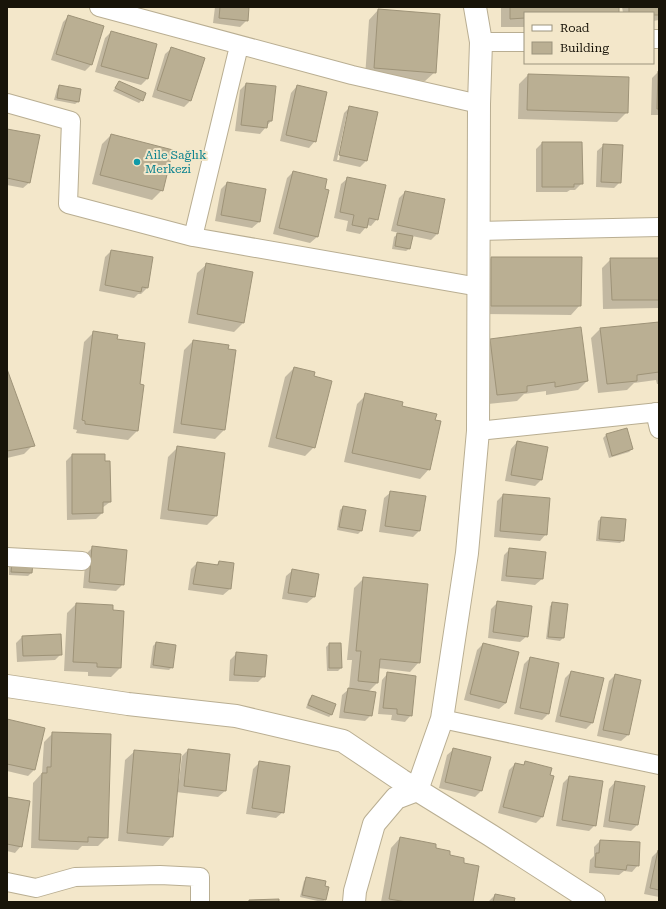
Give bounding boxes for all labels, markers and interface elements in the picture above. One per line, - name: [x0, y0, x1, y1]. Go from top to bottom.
- legend: [524, 12, 654, 64]
- text: Road: [560, 21, 590, 35]
- text: Building: [560, 41, 609, 55]
- place label: Aile Sağlık Merkezi: [145, 148, 207, 176]
- marker: Aile Sağlık Merkezi: [132, 157, 142, 167]

